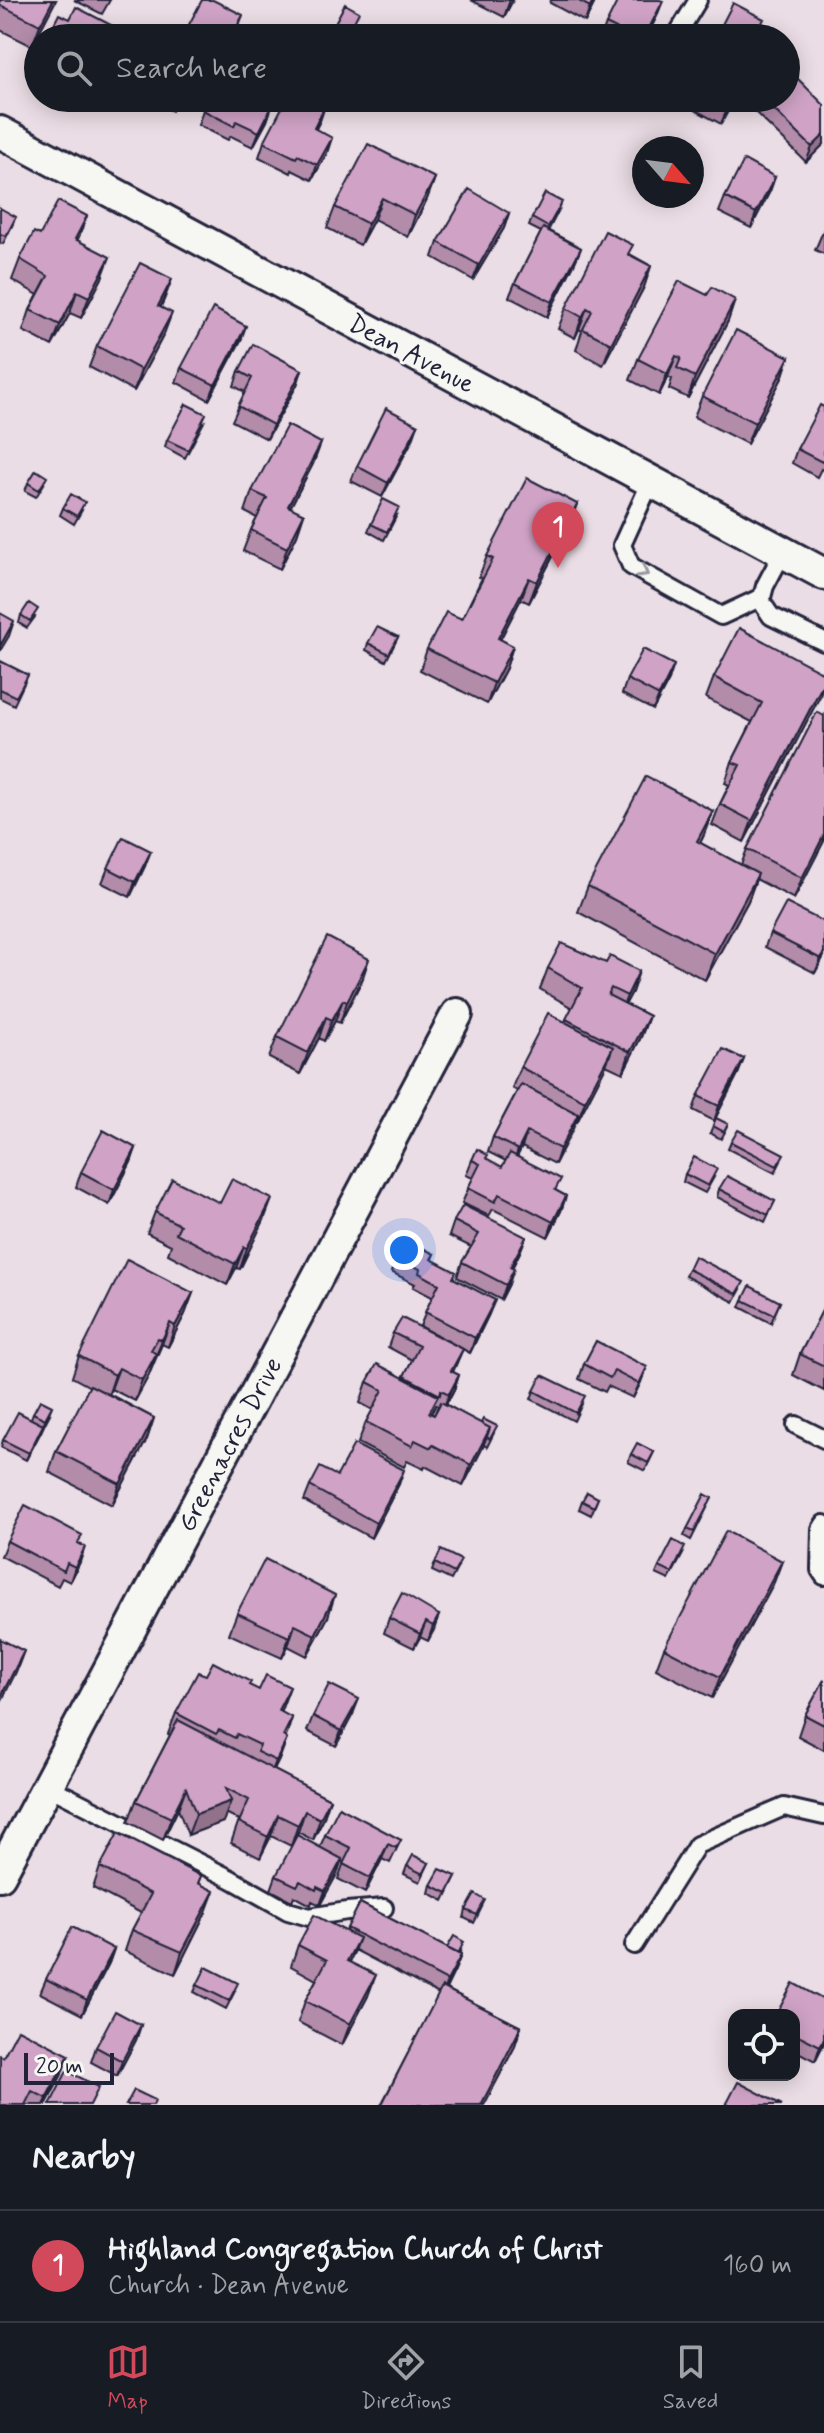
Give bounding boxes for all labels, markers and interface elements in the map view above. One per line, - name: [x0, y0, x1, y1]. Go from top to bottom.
- search box: [24, 24, 800, 112]
- icon: search: [52, 46, 96, 90]
- text: Search here: [116, 49, 267, 88]
- north arrow: [632, 136, 704, 208]
- street label: Dean Avenue: [342, 307, 480, 402]
- pin: 1: [532, 502, 584, 568]
- one-way arrow: [634, 562, 649, 578]
- your location: [384, 1230, 424, 1270]
- street label: Greenacres Drive: [170, 1352, 291, 1538]
- map controls: [728, 2009, 800, 2081]
- button: locate: [728, 2009, 800, 2081]
- scale bar: [24, 2049, 114, 2085]
- text: 20 m: [36, 2053, 83, 2081]
- text: Nearby: [32, 2135, 136, 2180]
- text: Highland Congregation Church of Christ: [108, 2230, 603, 2269]
- text: 1: [52, 2249, 64, 2283]
- text: 160 m: [723, 2249, 792, 2283]
- text: Church · Dean Avenue: [108, 2269, 349, 2303]
- tab: Map: [106, 2340, 150, 2416]
- tab: Directions: [361, 2340, 451, 2416]
- tab: Saved: [663, 2340, 718, 2416]

